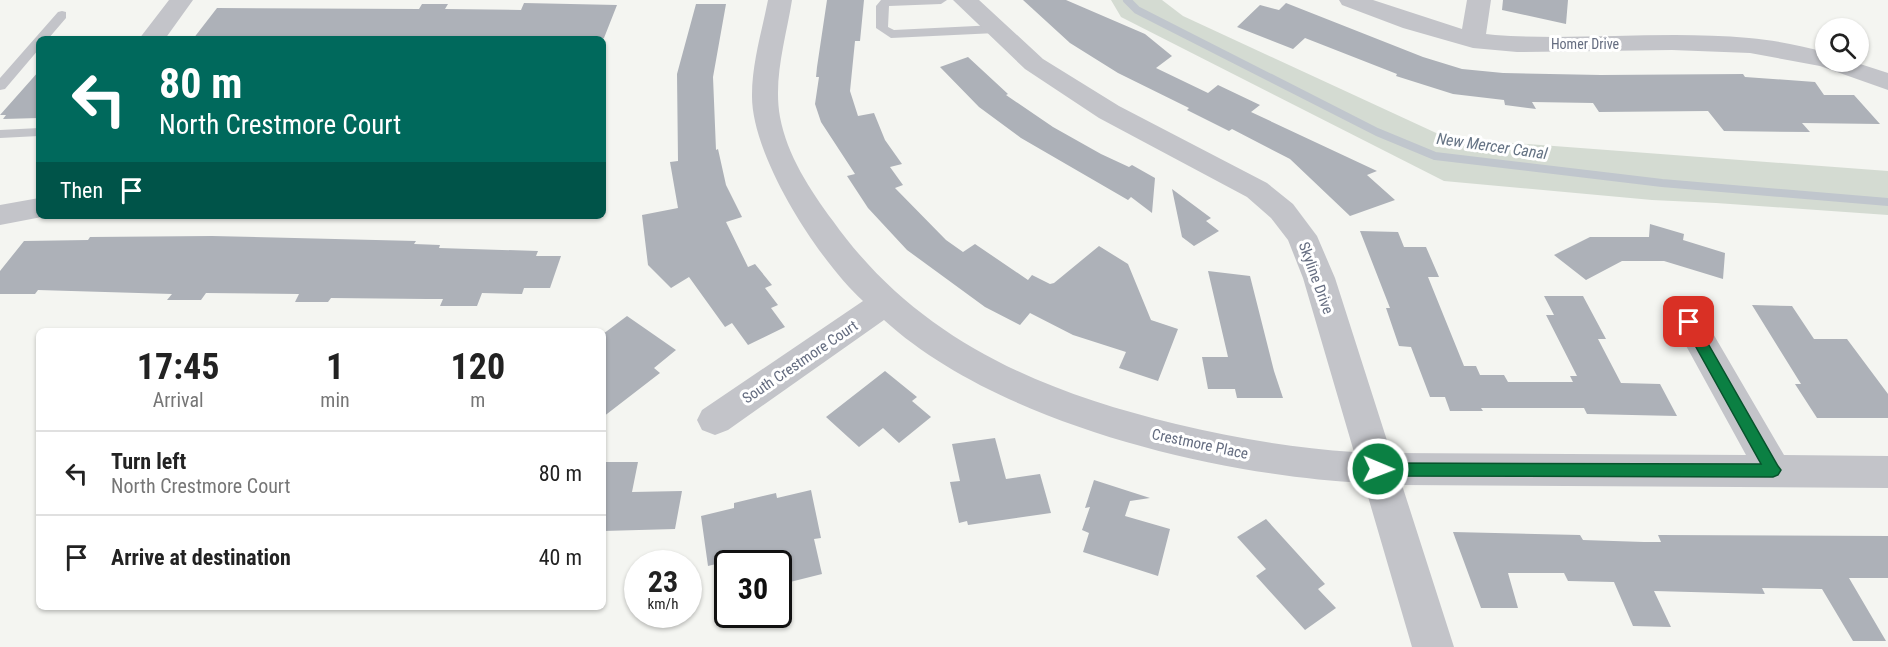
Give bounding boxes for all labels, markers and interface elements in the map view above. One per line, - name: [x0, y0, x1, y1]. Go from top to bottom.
- map controls: [1815, 18, 1869, 72]
- button: search: [1815, 18, 1869, 72]
- street label: Homer Drive: [1551, 36, 1620, 52]
- text: 80 m: [159, 59, 242, 108]
- icon: left: [60, 60, 138, 138]
- text: North Crestmore Court: [159, 109, 401, 141]
- water label: New Mercer Canal: [1435, 129, 1549, 163]
- icon: arrive: [115, 174, 148, 207]
- text: Then: [60, 178, 103, 203]
- street label: Skyline Drive: [1295, 240, 1337, 316]
- pin: [1663, 296, 1714, 347]
- icon: arrive: [1672, 305, 1705, 338]
- street label: South Crestmore Court: [739, 317, 861, 407]
- text: 17:45: [137, 346, 219, 388]
- text: 1: [326, 346, 344, 388]
- text: 120: [451, 346, 505, 388]
- text: Arrival: [153, 388, 204, 412]
- text: min: [320, 388, 350, 412]
- text: m: [470, 388, 485, 412]
- street label: Crestmore Place: [1150, 425, 1250, 463]
- position arrow: [1346, 437, 1410, 501]
- text: Turn left: [111, 449, 186, 474]
- icon: left: [60, 457, 93, 490]
- text: 80 m: [539, 461, 582, 486]
- text: North Crestmore Court: [111, 474, 290, 498]
- icon: arrive: [60, 541, 93, 574]
- text: Arrive at destination: [111, 545, 291, 570]
- text: 40 m: [539, 545, 582, 570]
- speed limit sign: 30: [714, 550, 792, 628]
- text: 23: [648, 564, 678, 599]
- text: km/h: [648, 595, 678, 613]

